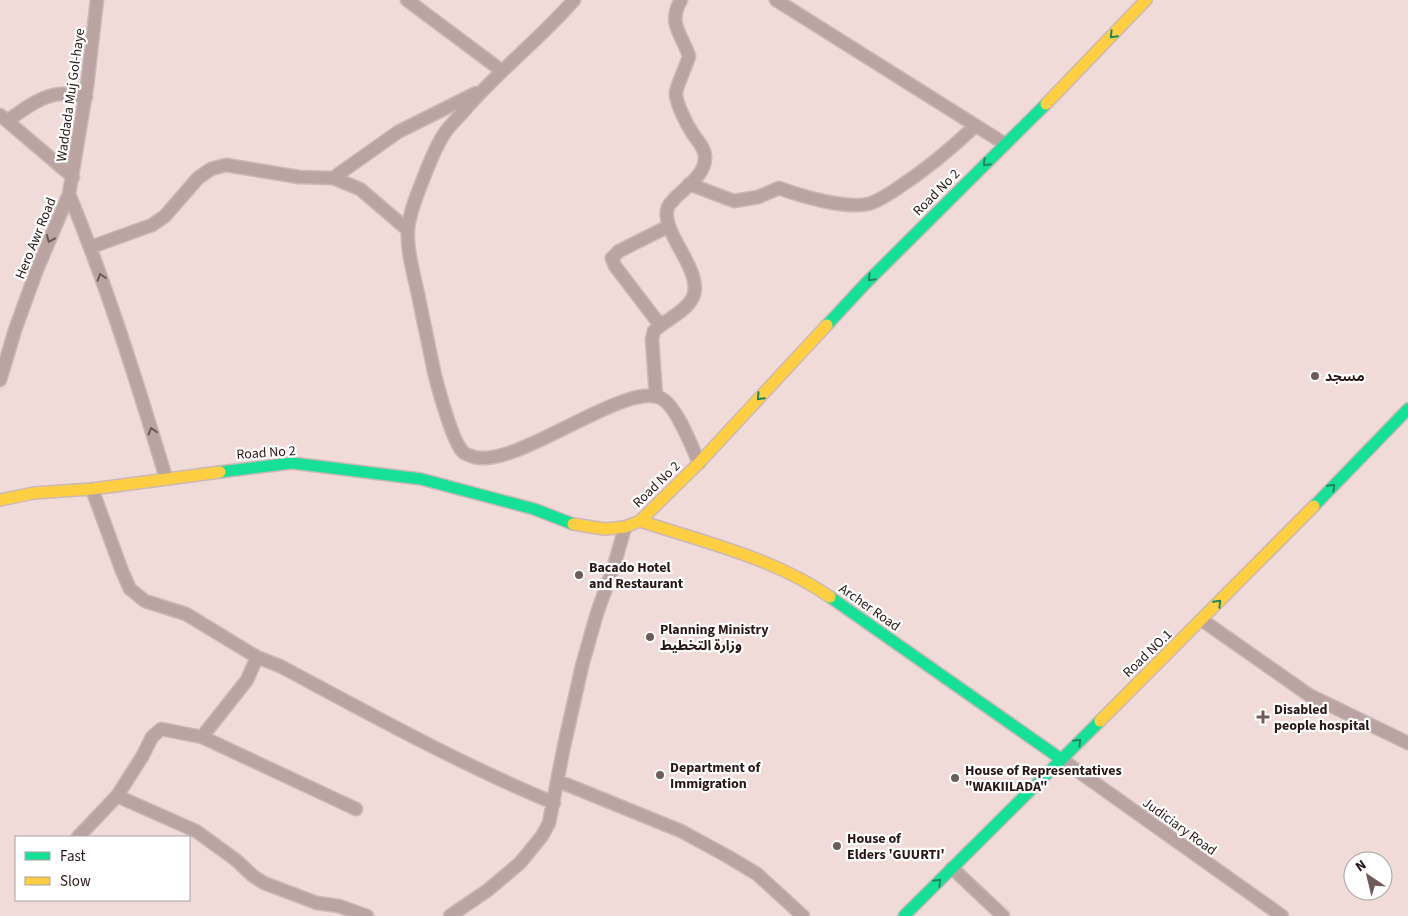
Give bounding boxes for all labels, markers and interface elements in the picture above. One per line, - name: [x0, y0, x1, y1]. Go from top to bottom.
- street label: Waddada Muj Gol-haye: [52, 27, 90, 163]
- one-way arrow: [1110, 29, 1119, 38]
- one-way arrow: [983, 157, 992, 166]
- street label: Road No 2: [909, 165, 965, 221]
- street label: Hero Awr Road: [10, 195, 61, 282]
- one-way arrow: [46, 234, 57, 243]
- one-way arrow: [868, 272, 877, 281]
- one-way arrow: [97, 273, 107, 282]
- place label: مسجد: [1325, 367, 1365, 387]
- marker: مسجد: [1309, 370, 1321, 382]
- one-way arrow: [757, 391, 766, 400]
- one-way arrow: [148, 427, 158, 436]
- street label: Road No 2: [236, 441, 296, 465]
- street label: Road No 2: [628, 457, 685, 512]
- one-way arrow: [1326, 483, 1335, 492]
- place label: Bacado Hotel and Restaurant: [589, 558, 684, 594]
- marker: Bacado Hotel and Restaurant: [573, 569, 585, 581]
- street label: Archer Road: [835, 579, 904, 636]
- one-way arrow: [1213, 600, 1222, 609]
- place label: Planning Ministry وزارة التخطيط: [660, 620, 769, 656]
- street label: Road NO.1: [1119, 625, 1177, 682]
- marker: Planning Ministry وزارة التخطيط: [644, 631, 656, 643]
- place label: Disabled people hospital: [1274, 700, 1369, 736]
- marker: Disabled people hospital: [1256, 710, 1270, 724]
- one-way arrow: [1072, 739, 1081, 748]
- place label: Department of Immigration: [670, 758, 761, 794]
- place label: House of Representatives "WAKIILADA": [965, 761, 1122, 797]
- marker: Department of Immigration: [654, 769, 666, 781]
- marker: House of Representatives "WAKIILADA": [949, 772, 961, 784]
- street label: Judiciary Road: [1138, 793, 1220, 860]
- place label: House of Elders 'GUURTI': [847, 829, 945, 865]
- legend: [15, 836, 190, 901]
- marker: House of Elders 'GUURTI': [831, 840, 843, 852]
- text: Fast: [60, 846, 86, 867]
- north arrow: [1343, 851, 1393, 901]
- text: N: [1352, 855, 1371, 877]
- text: Slow: [60, 871, 91, 892]
- one-way arrow: [933, 878, 942, 887]

